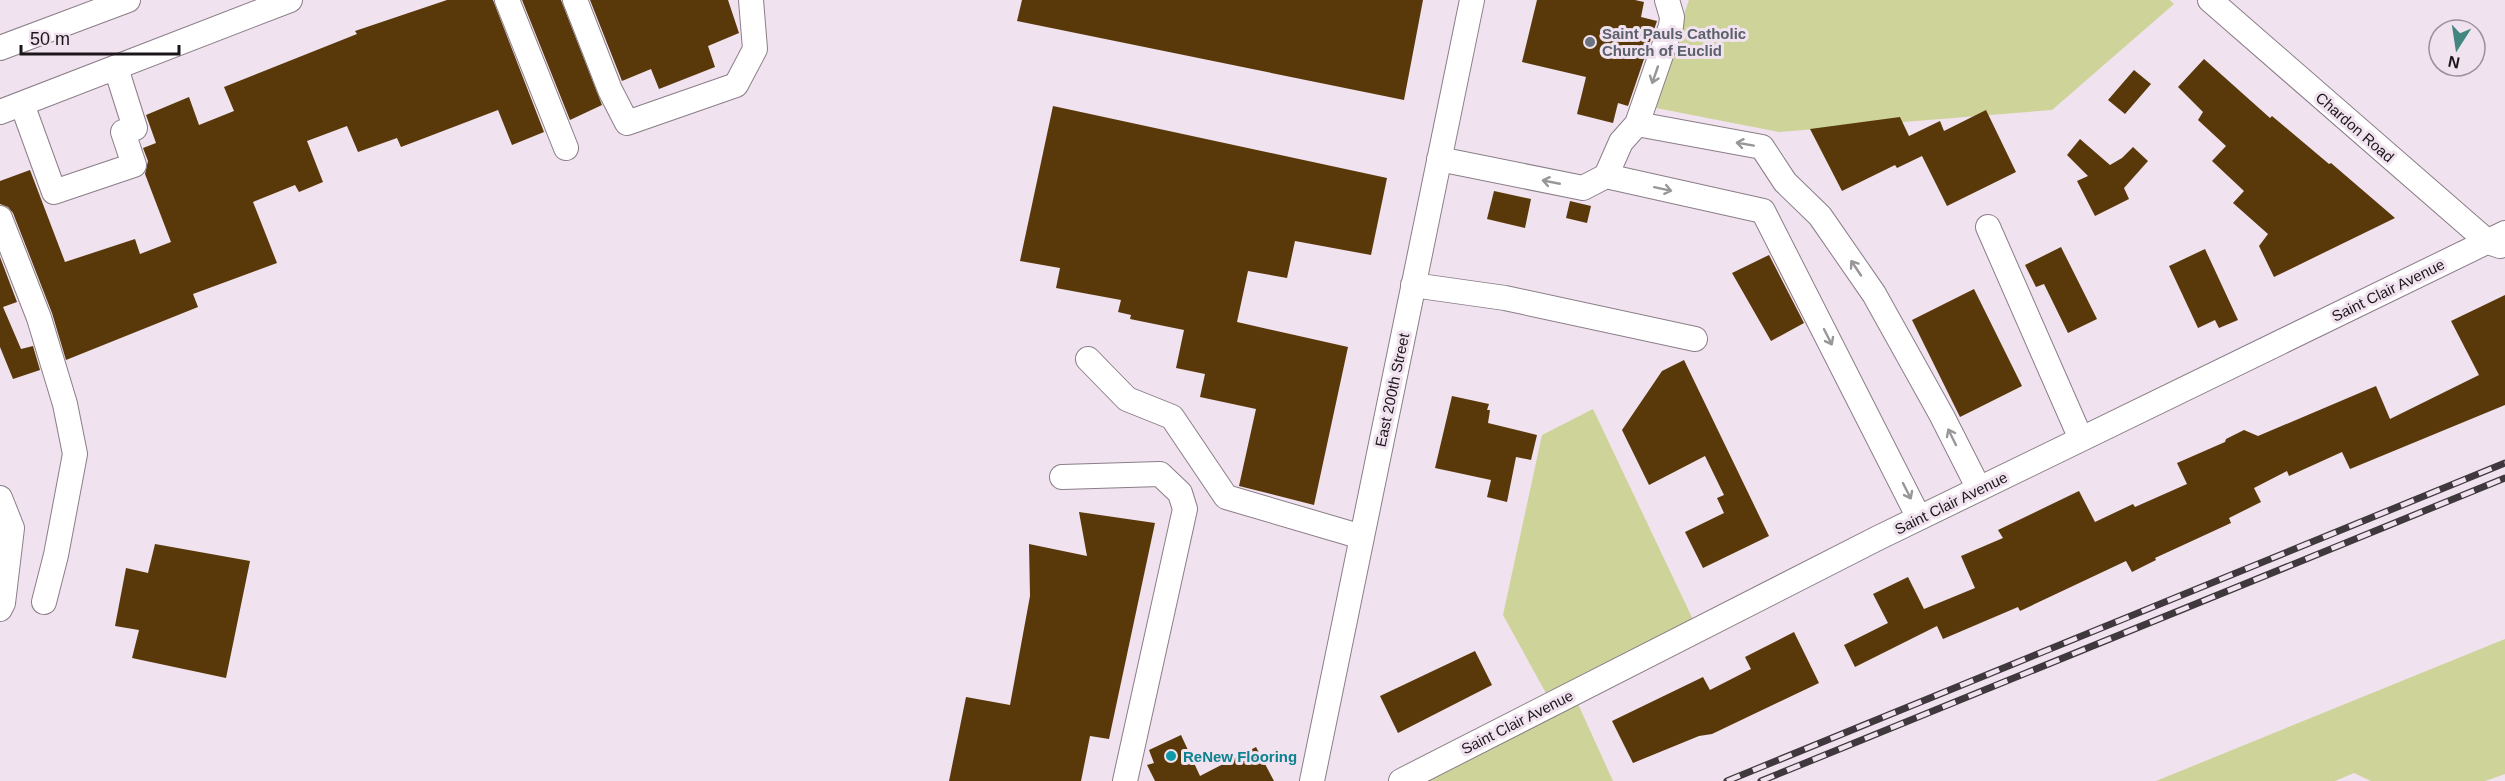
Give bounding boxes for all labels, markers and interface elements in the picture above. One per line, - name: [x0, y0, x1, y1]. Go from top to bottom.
- scale bar: [21, 18, 178, 56]
- north arrow: [2427, 18, 2487, 78]
- place label: Saint Pauls Catholic Church of Euclid: [1602, 25, 1746, 59]
- text: 50 m: [30, 29, 70, 49]
- marker: Saint Pauls Catholic Church of Euclid: [1583, 35, 1597, 49]
- text: N: [2447, 53, 2461, 72]
- one-way arrow: [1648, 65, 1659, 84]
- street label: Chardon Road: [2313, 89, 2397, 165]
- one-way arrow: [1736, 138, 1756, 149]
- one-way arrow: [1542, 176, 1562, 187]
- one-way arrow: [1654, 183, 1673, 195]
- street label: Saint Clair Avenue: [2329, 255, 2447, 325]
- one-way arrow: [1850, 260, 1862, 276]
- one-way arrow: [1823, 328, 1835, 346]
- street label: East 200th Street: [1372, 331, 1413, 448]
- one-way arrow: [1945, 428, 1957, 446]
- street label: Saint Clair Avenue: [1892, 468, 2010, 538]
- one-way arrow: [1902, 482, 1913, 500]
- street label: Saint Clair Avenue: [1458, 686, 1576, 758]
- place label: ReNew Flooring: [1183, 748, 1297, 765]
- marker: ReNew Flooring: [1164, 749, 1178, 763]

